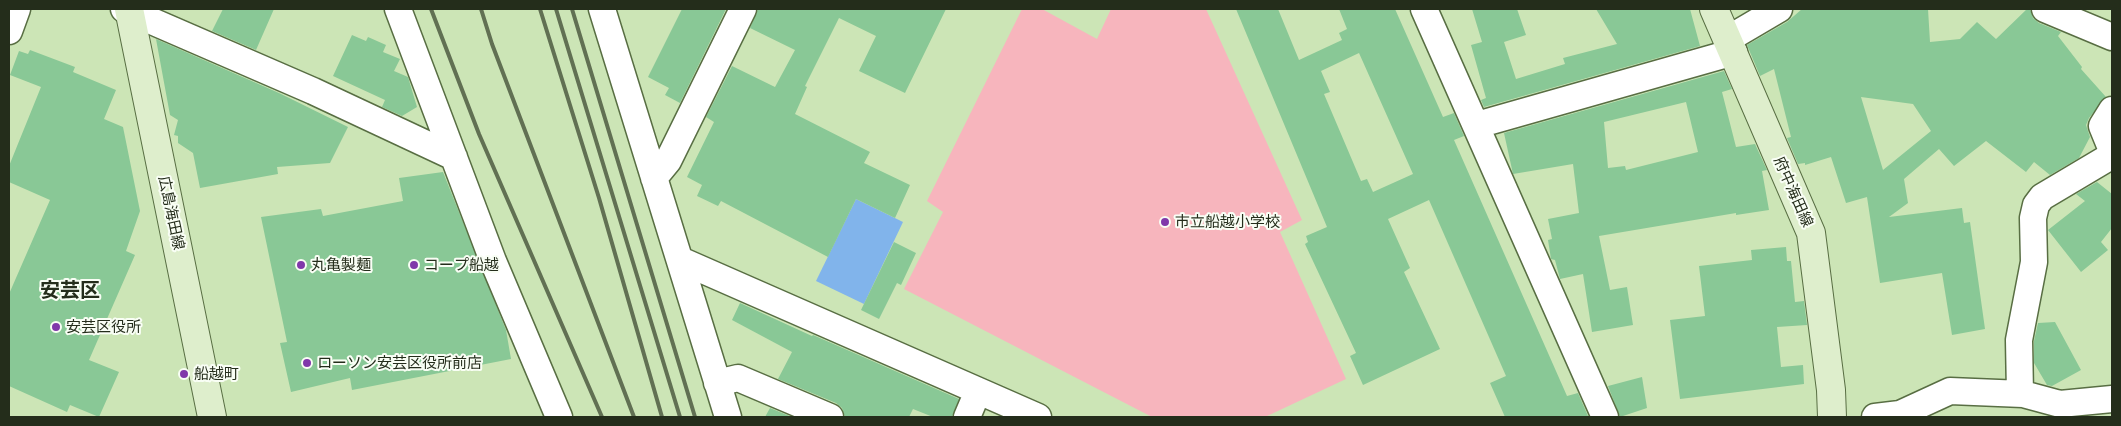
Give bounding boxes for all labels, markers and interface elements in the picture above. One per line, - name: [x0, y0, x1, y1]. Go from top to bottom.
- street label: 府中海田線: [1770, 154, 1816, 230]
- street label: 広島海田線: [154, 174, 188, 252]
- place label: 市立船越小学校: [1175, 213, 1280, 231]
- marker: 市立船越小学校: [1159, 216, 1171, 228]
- place label: 丸亀製麺: [311, 256, 371, 274]
- place label: コープ船越: [424, 256, 499, 274]
- marker: 丸亀製麺: [295, 259, 307, 271]
- marker: コープ船越: [408, 259, 420, 271]
- district label: 安芸区: [40, 279, 100, 303]
- place label: 安芸区役所: [66, 318, 141, 336]
- marker: 安芸区役所: [50, 321, 62, 333]
- place label: ローソン安芸区役所前店: [317, 354, 482, 372]
- marker: ローソン安芸区役所前店: [301, 357, 313, 369]
- place label: 船越町: [194, 365, 239, 383]
- marker: 船越町: [178, 368, 190, 380]

